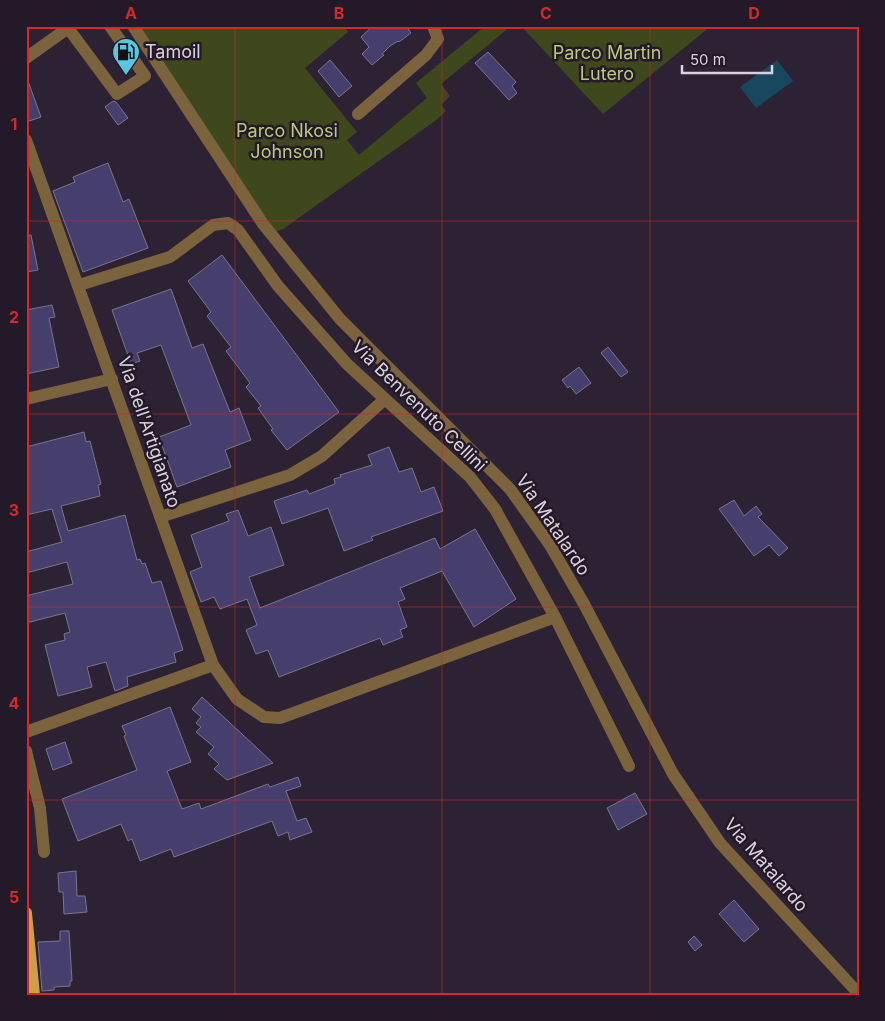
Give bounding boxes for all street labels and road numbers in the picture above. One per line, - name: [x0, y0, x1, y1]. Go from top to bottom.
- street label: Via Benvenuto Cellini: [348, 336, 491, 476]
- street label: Via dell'Artigianato: [114, 353, 185, 510]
- street label: Via Matalardo: [512, 470, 595, 579]
- street label: Via Matalardo: [720, 814, 813, 916]

